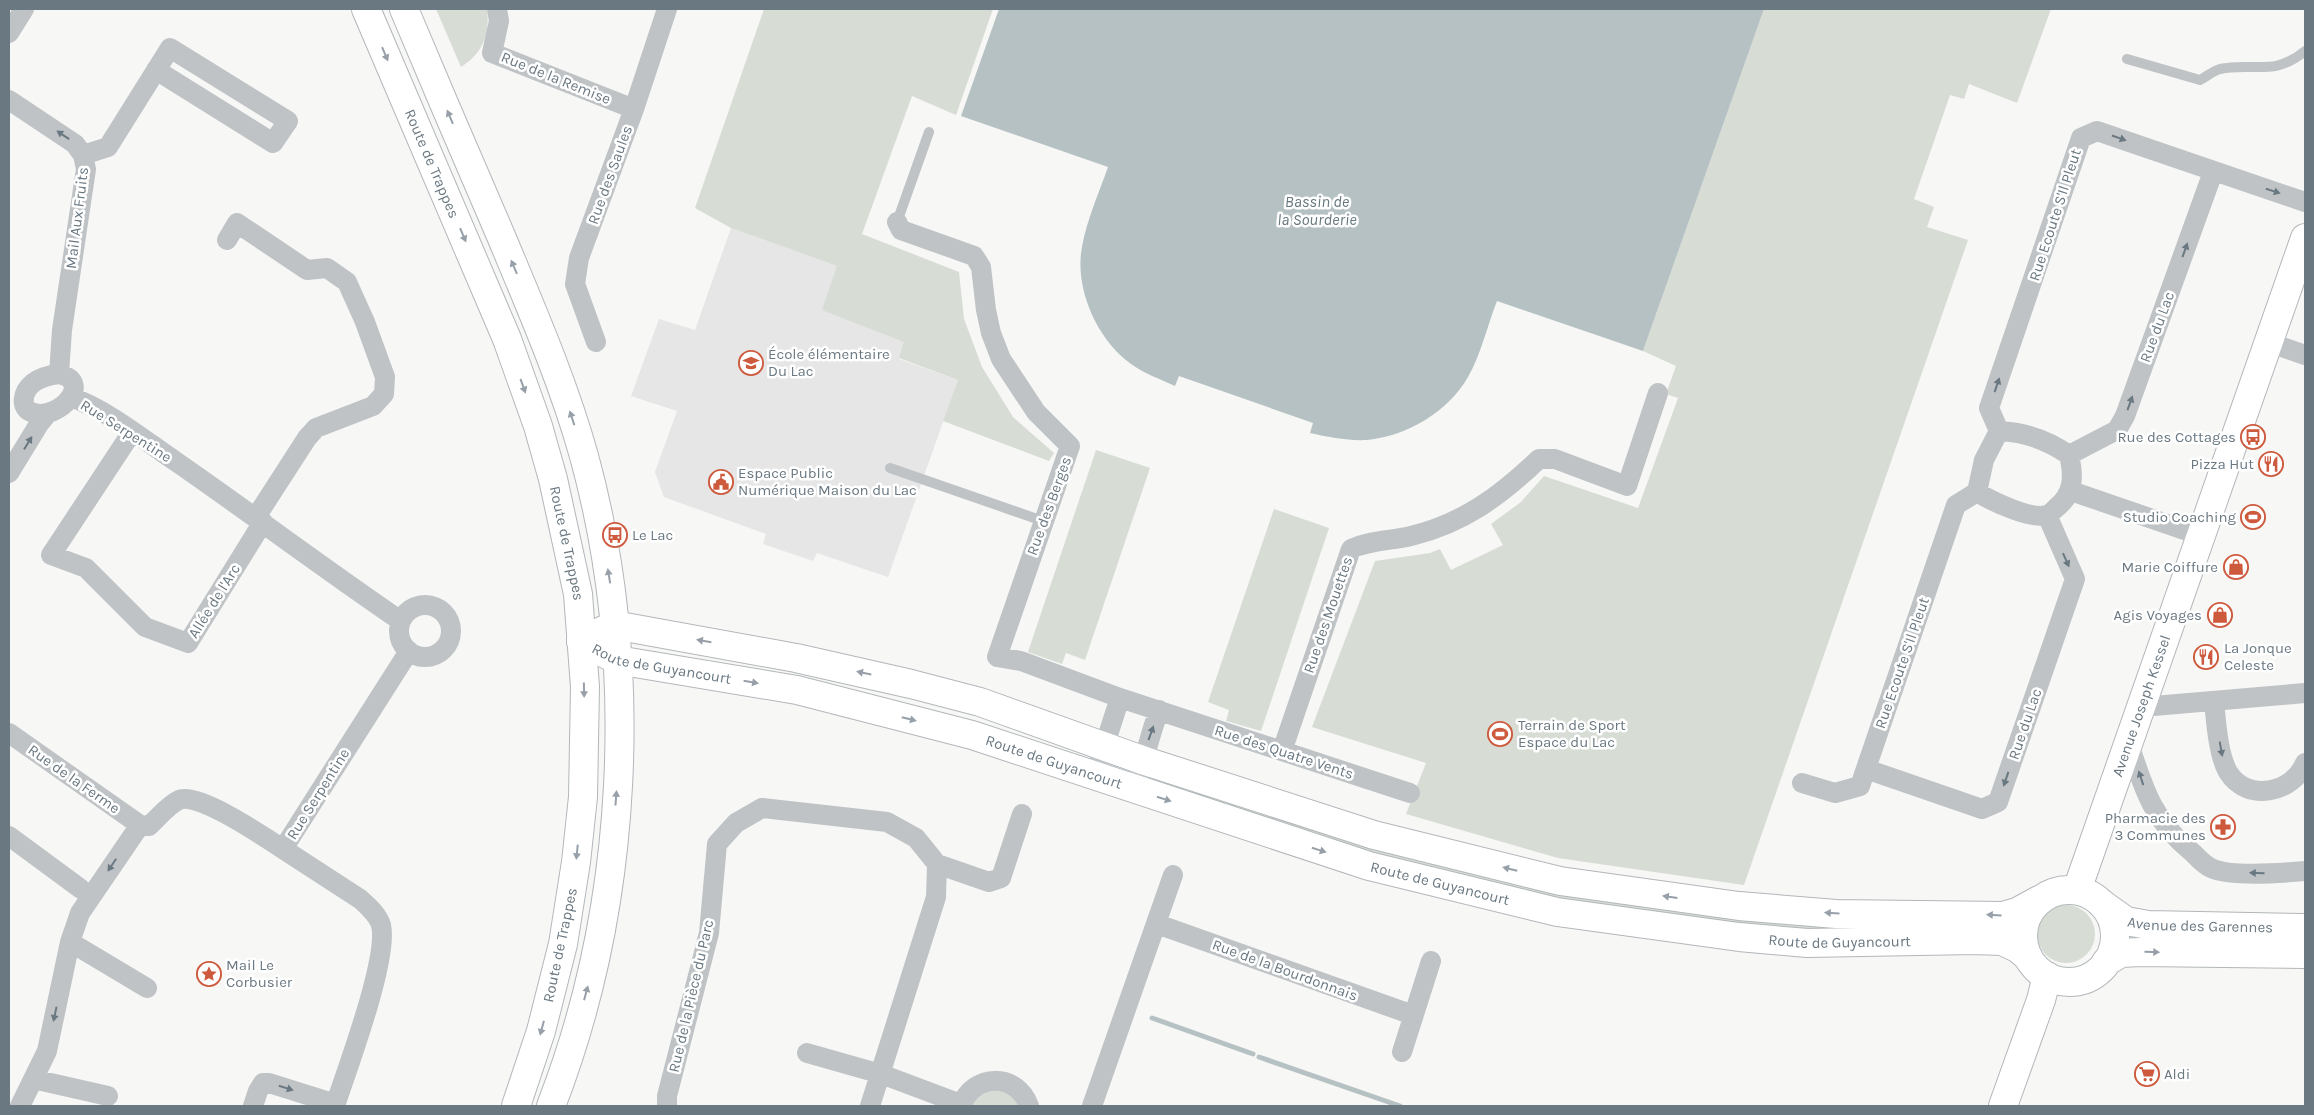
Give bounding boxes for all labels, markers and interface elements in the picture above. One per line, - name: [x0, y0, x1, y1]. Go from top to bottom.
- one-way arrow: [382, 47, 390, 61]
- street label: Rue de la Remise: [499, 48, 613, 108]
- street label: Route de Trappes: [401, 106, 463, 221]
- one-way arrow: [446, 109, 454, 124]
- street label: Rue des Saules: [584, 123, 636, 227]
- one-way arrow: [56, 131, 69, 140]
- one-way arrow: [2112, 134, 2127, 142]
- street label: Rue Ecoute S'Il Pleut: [2025, 146, 2085, 283]
- street label: Mail Aux Fruits: [62, 166, 92, 270]
- one-way arrow: [2265, 188, 2280, 196]
- water label: Bassin de la Sourderie: [1277, 192, 1357, 229]
- one-way arrow: [459, 228, 467, 242]
- one-way arrow: [2182, 243, 2189, 258]
- one-way arrow: [509, 260, 517, 274]
- street label: Rue du Lac: [2136, 289, 2178, 365]
- place label: École élémentaire Du Lac: [768, 345, 890, 380]
- school or university icon: École élémentaire Du Lac: [738, 350, 764, 376]
- one-way arrow: [1994, 378, 2001, 393]
- one-way arrow: [520, 379, 528, 394]
- street label: Rue Serpentine: [77, 396, 175, 466]
- one-way arrow: [2127, 396, 2134, 411]
- one-way arrow: [567, 411, 575, 426]
- bus stop icon: Rue des Cottages: [2240, 424, 2266, 450]
- place label: Rue des Cottages: [2117, 428, 2236, 446]
- one-way arrow: [23, 436, 33, 449]
- restaurant icon: Pizza Hut: [2258, 451, 2284, 477]
- street label: Rue des Berges: [1023, 454, 1075, 558]
- place label: Pizza Hut: [2190, 455, 2254, 473]
- place label: Espace Public Numérique Maison du Lac: [738, 464, 917, 499]
- public building icon: Espace Public Numérique Maison du Lac: [708, 469, 734, 495]
- street label: Route de Trappes: [546, 484, 587, 601]
- sports icon: Studio Coaching: [2240, 504, 2266, 530]
- place label: Studio Coaching: [2123, 508, 2237, 526]
- bus stop icon: Le Lac: [602, 522, 628, 548]
- place label: Le Lac: [632, 526, 673, 544]
- one-way arrow: [2063, 553, 2071, 567]
- street label: Rue des Mouettes: [1300, 554, 1356, 676]
- shop icon: Marie Coiffure: [2223, 554, 2249, 580]
- place label: Marie Coiffure: [2122, 558, 2218, 576]
- street label: Allée de l'Arc: [184, 561, 244, 641]
- one-way arrow: [604, 568, 612, 584]
- street label: Rue Ecoute S'Il Pleut: [1871, 595, 1933, 731]
- shop icon: Agis Voyages: [2207, 602, 2233, 628]
- place label: Agis Voyages: [2114, 606, 2202, 624]
- street label: Avenue Joseph Kessel: [2108, 633, 2174, 779]
- one-way arrow: [696, 637, 712, 645]
- street label: Route de Guyancourt: [589, 639, 733, 688]
- place label: La Jonque Celeste: [2224, 639, 2292, 674]
- restaurant icon: La Jonque Celeste: [2193, 644, 2219, 670]
- one-way arrow: [856, 669, 871, 677]
- one-way arrow: [743, 679, 759, 687]
- one-way arrow: [580, 682, 588, 698]
- street label: Rue du Lac: [2004, 686, 2046, 762]
- one-way arrow: [902, 715, 917, 723]
- place label: Terrain de Sport Espace du Lac: [1518, 716, 1626, 751]
- street label: Rue des Quatre Vents: [1212, 721, 1356, 783]
- sports icon: Terrain de Sport Espace du Lac: [1487, 721, 1513, 747]
- one-way arrow: [1147, 725, 1155, 740]
- street label: Route de Guyancourt: [983, 731, 1125, 793]
- street label: Rue de la Ferme: [25, 741, 123, 817]
- one-way arrow: [2218, 741, 2226, 757]
- street label: Rue Serpentine: [283, 745, 353, 843]
- one-way arrow: [2136, 770, 2144, 785]
- one-way arrow: [2002, 772, 2009, 787]
- one-way arrow: [612, 790, 620, 806]
- one-way arrow: [1157, 795, 1172, 803]
- place label: Pharmacie des 3 Communes: [2105, 809, 2206, 844]
- pharmacy icon: Pharmacie des 3 Communes: [2210, 814, 2236, 840]
- one-way arrow: [573, 845, 581, 861]
- one-way arrow: [1311, 846, 1326, 854]
- one-way arrow: [107, 858, 117, 872]
- street label: Route de Guyancourt: [1369, 858, 1512, 909]
- one-way arrow: [1503, 865, 1518, 873]
- one-way arrow: [2248, 869, 2264, 877]
- street label: Route de Trappes: [539, 886, 581, 1004]
- one-way arrow: [1662, 892, 1678, 900]
- one-way arrow: [1823, 909, 1839, 917]
- one-way arrow: [1986, 911, 2002, 919]
- street label: Avenue des Garennes: [2126, 912, 2273, 936]
- street label: Rue de la Pièce du Parc: [665, 918, 717, 1074]
- street label: Route de Guyancourt: [1768, 931, 1911, 952]
- street label: Rue de la Bourdonnais: [1210, 935, 1360, 1005]
- one-way arrow: [2145, 948, 2161, 956]
- place label: Mail Le Corbusier: [226, 956, 293, 991]
- place icon: Mail Le Corbusier: [196, 961, 222, 987]
- one-way arrow: [583, 985, 591, 1000]
- one-way arrow: [50, 1007, 58, 1023]
- one-way arrow: [537, 1021, 545, 1036]
- supermarket icon: Aldi: [2134, 1061, 2160, 1087]
- place label: Aldi: [2164, 1065, 2190, 1083]
- one-way arrow: [279, 1085, 294, 1093]

